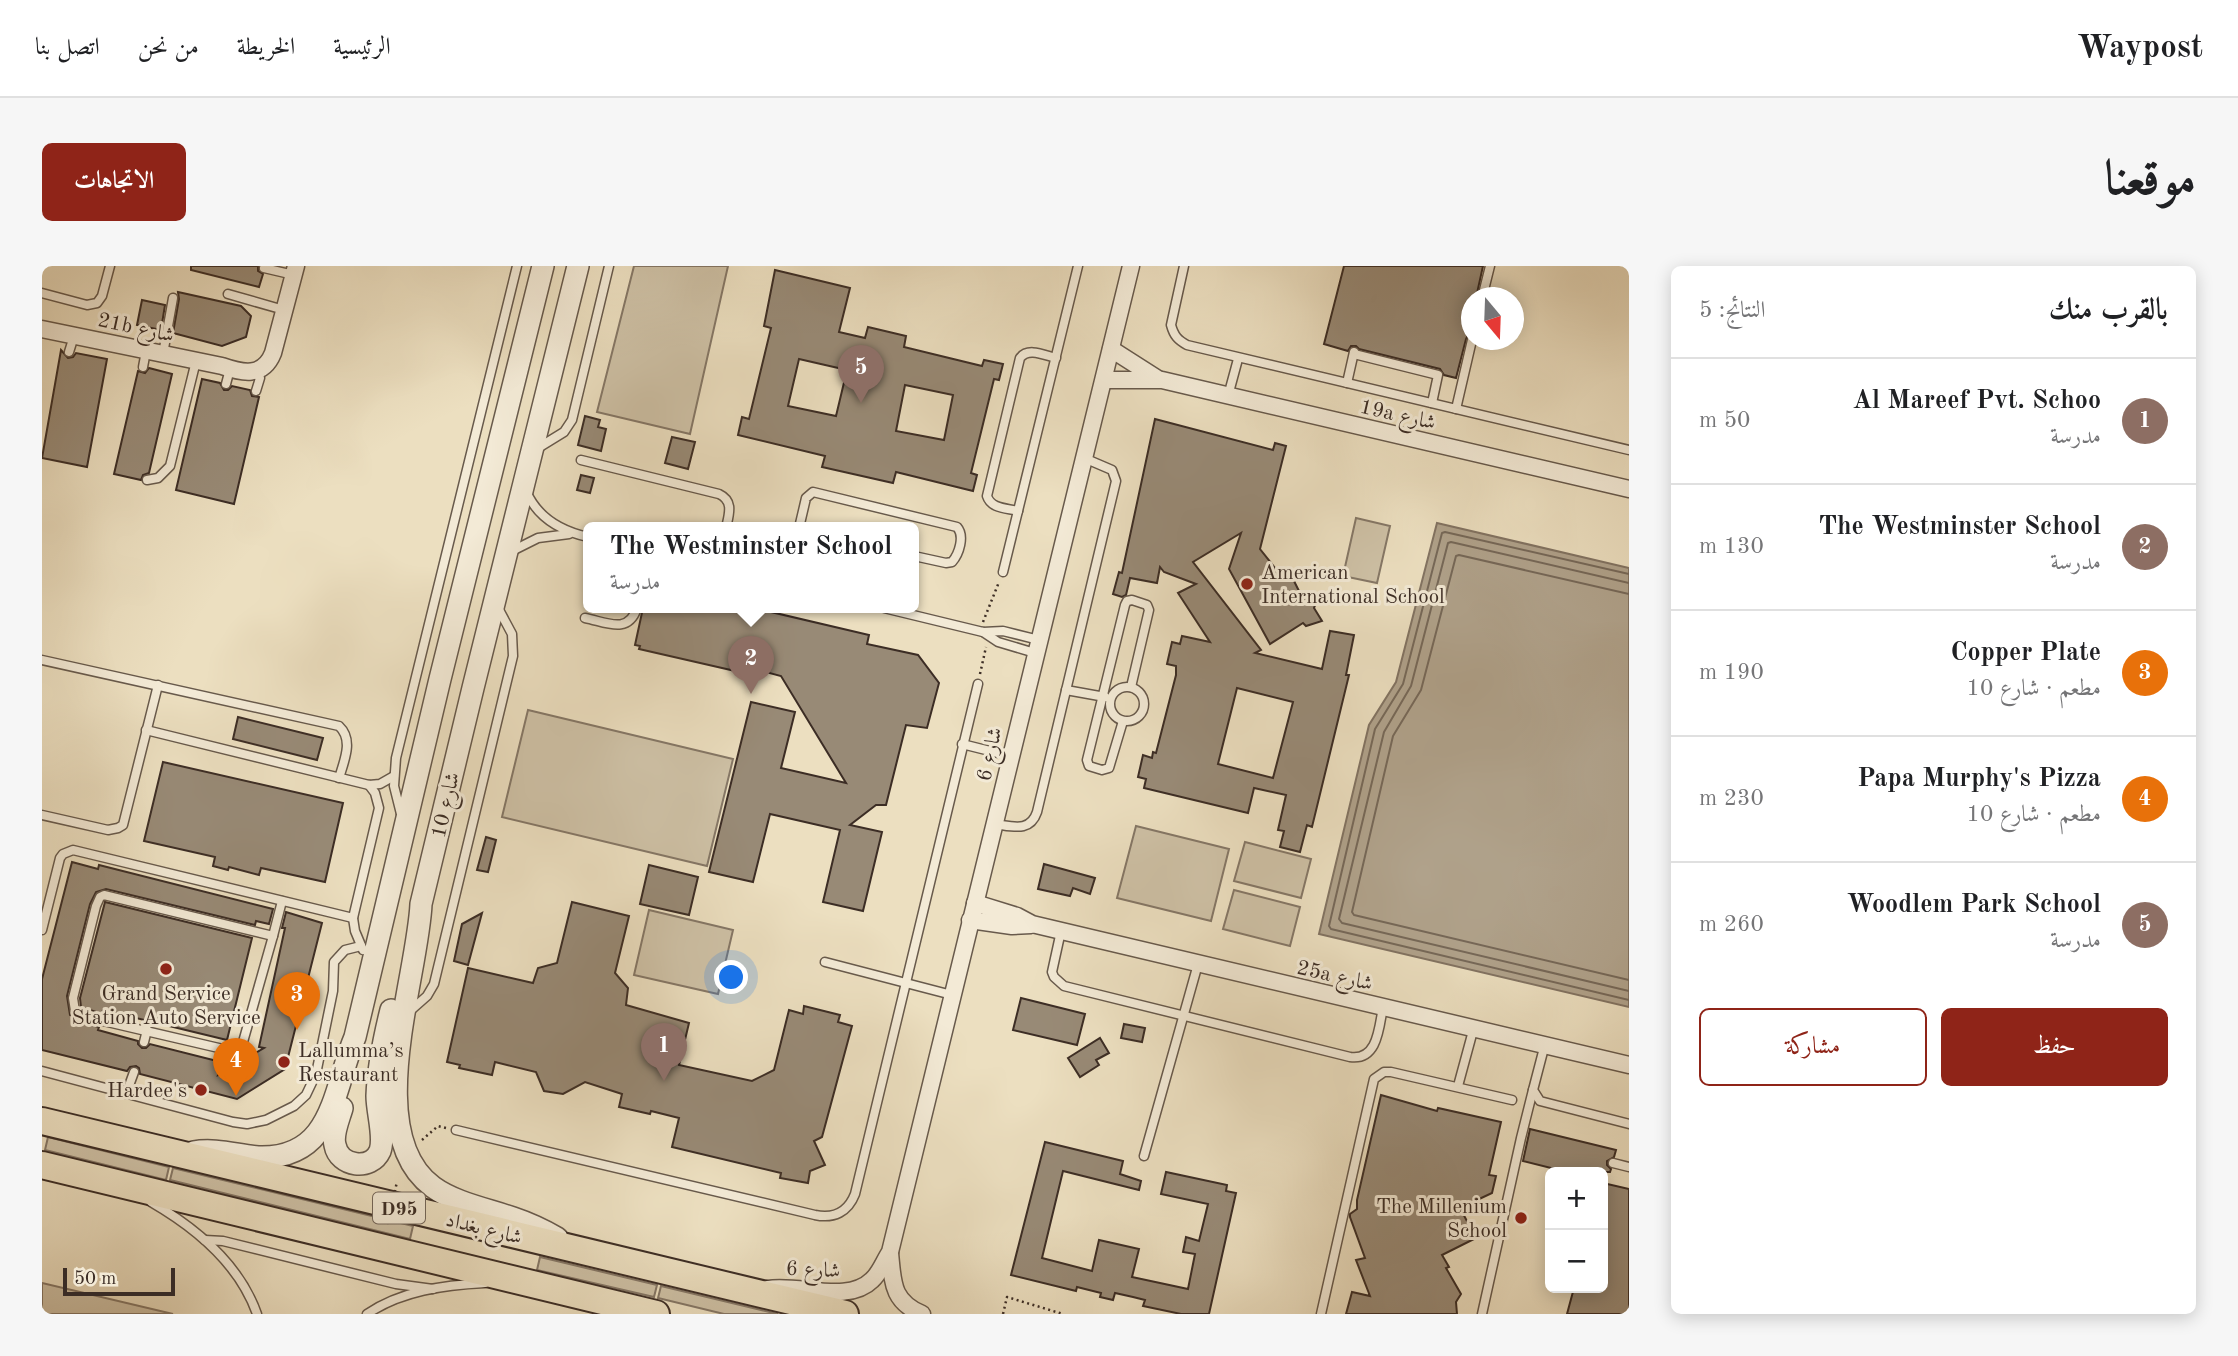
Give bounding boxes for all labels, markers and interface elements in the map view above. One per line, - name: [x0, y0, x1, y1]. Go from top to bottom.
- text: Waypost: [2077, 32, 2203, 65]
- text: اتصل بنا: [35, 36, 100, 60]
- text: من نحن: [138, 36, 199, 60]
- text: الخريطة: [237, 36, 295, 60]
- text: الرئيسية: [333, 36, 391, 60]
- button: الاتجاهات: [42, 143, 186, 221]
- text: موقعنا: [2104, 157, 2196, 206]
- north arrow: [1461, 287, 1524, 350]
- text: بالقرب منك: [2049, 296, 2168, 326]
- text: النتائج: 5: [1699, 299, 1766, 322]
- street label: 21b شارع: [94, 310, 176, 353]
- pin: 5: [838, 345, 884, 403]
- text: Al Mareef Pvt. Schoo: [1852, 388, 2101, 414]
- street label: 19a شارع: [1356, 397, 1438, 440]
- text: 50 m: [1699, 409, 1750, 432]
- text: 1: [2138, 409, 2152, 432]
- text: مدرسة: [2050, 425, 2101, 448]
- text: The Westminster School: [1818, 514, 2101, 540]
- popup: [583, 522, 919, 613]
- text: The Westminster School: [610, 534, 892, 560]
- text: 130 m: [1699, 535, 1764, 558]
- text: 2: [2138, 535, 2152, 558]
- text: مدرسة: [2050, 551, 2101, 574]
- place label: American International School: [1261, 563, 1445, 608]
- text: مدرسة: [610, 571, 660, 594]
- marker: American International School: [1239, 576, 1255, 592]
- pin: 2: [728, 636, 774, 694]
- text: Copper Plate: [1950, 640, 2101, 666]
- text: 190 m: [1699, 661, 1764, 684]
- text: 3: [2138, 661, 2152, 684]
- text: مطعم · شارع 10: [1967, 677, 2101, 700]
- street label: شارع 6: [974, 725, 1013, 785]
- text: Papa Murphy's Pizza: [1857, 766, 2101, 792]
- street label: شارع 10: [429, 770, 470, 842]
- text: 230 m: [1699, 787, 1764, 810]
- text: 4: [2138, 787, 2152, 810]
- text: مطعم · شارع 10: [1967, 803, 2101, 826]
- text: Woodlem Park School: [1846, 892, 2101, 918]
- text: 260 m: [1699, 913, 1764, 936]
- text: 5: [2138, 913, 2152, 936]
- text: مدرسة: [2050, 929, 2101, 952]
- street label: 25a شارع: [1293, 958, 1375, 1001]
- your location: [714, 960, 748, 994]
- marker: Grand Service Station Auto Service: [158, 961, 174, 977]
- pin: 3: [274, 972, 320, 1030]
- place label: Grand Service Station Auto Service: [71, 984, 261, 1029]
- button: مشاركة: [1699, 1008, 1927, 1086]
- button: حفظ: [1941, 1008, 2168, 1086]
- pin: 1: [641, 1023, 687, 1081]
- pin: 4: [213, 1038, 259, 1096]
- place label: Lallumma’s Restaurant: [298, 1041, 404, 1086]
- marker: Lallumma’s Restaurant: [276, 1054, 292, 1070]
- place label: Hardee's: [107, 1081, 187, 1102]
- marker: Hardee's: [193, 1082, 209, 1098]
- map controls: [1545, 1167, 1608, 1293]
- button: +: [1545, 1167, 1608, 1230]
- road number: D95: [373, 1192, 425, 1224]
- place label: The Millenium School: [1376, 1197, 1507, 1242]
- street label: شارع بغداد: [442, 1210, 524, 1255]
- marker: The Millenium School: [1513, 1210, 1529, 1226]
- button: −: [1545, 1230, 1608, 1293]
- street label: شارع 6: [785, 1259, 841, 1288]
- scale bar: [63, 1265, 175, 1297]
- text: 50 m: [74, 1270, 116, 1289]

